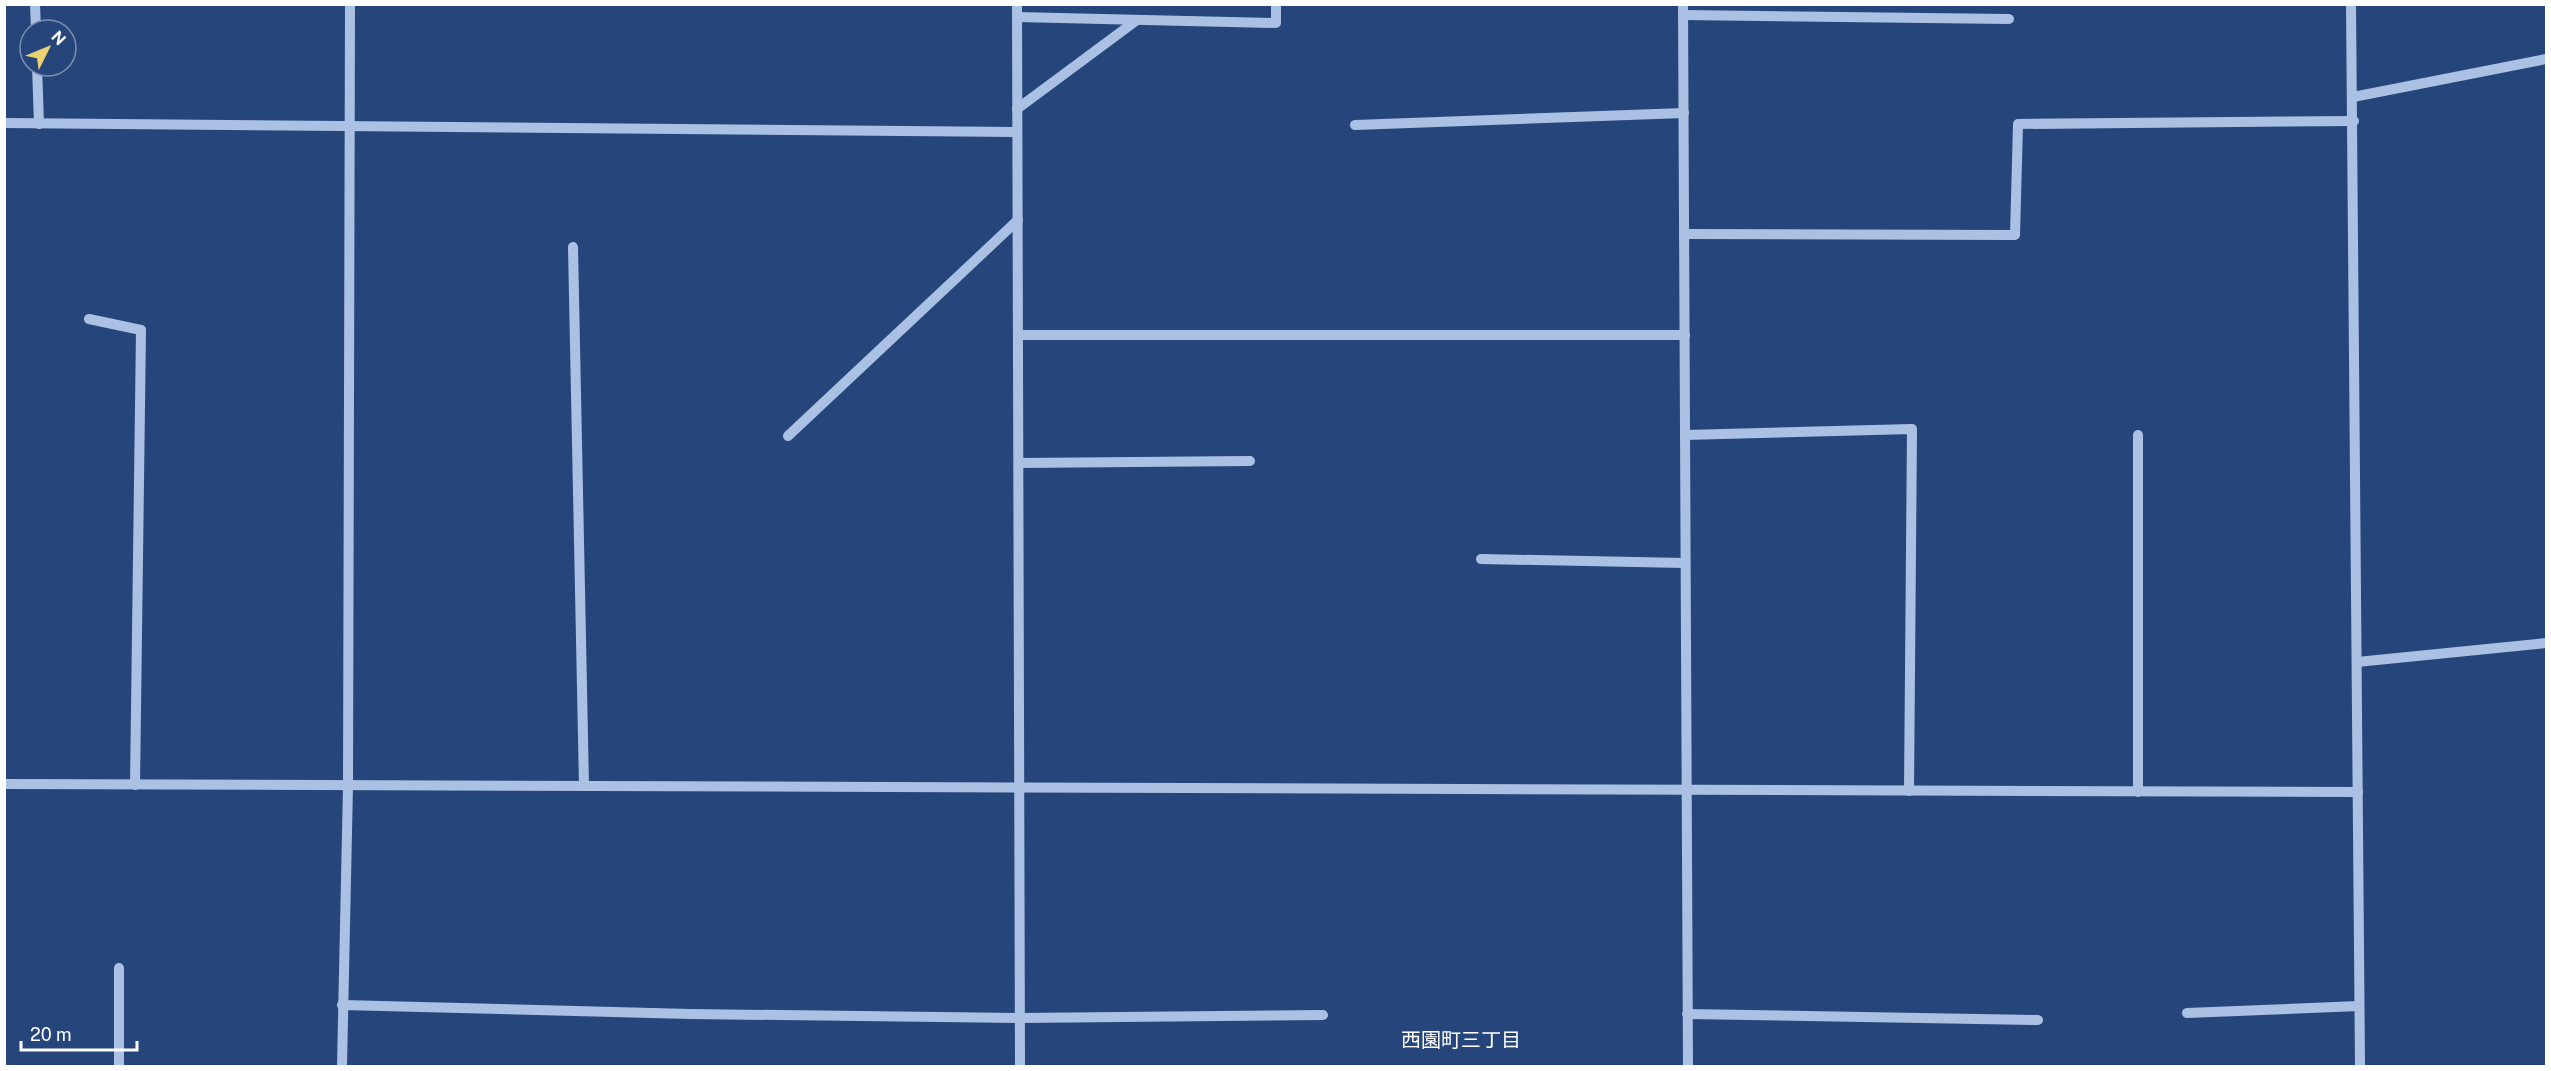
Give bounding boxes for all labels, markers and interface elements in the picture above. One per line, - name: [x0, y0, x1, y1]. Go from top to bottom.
- north arrow: [18, 18, 78, 78]
- text: N: [47, 27, 70, 49]
- scale bar: [21, 1014, 136, 1052]
- text: 20 m: [30, 1024, 72, 1045]
- district label: 西園町三丁目: [1401, 1028, 1521, 1052]

